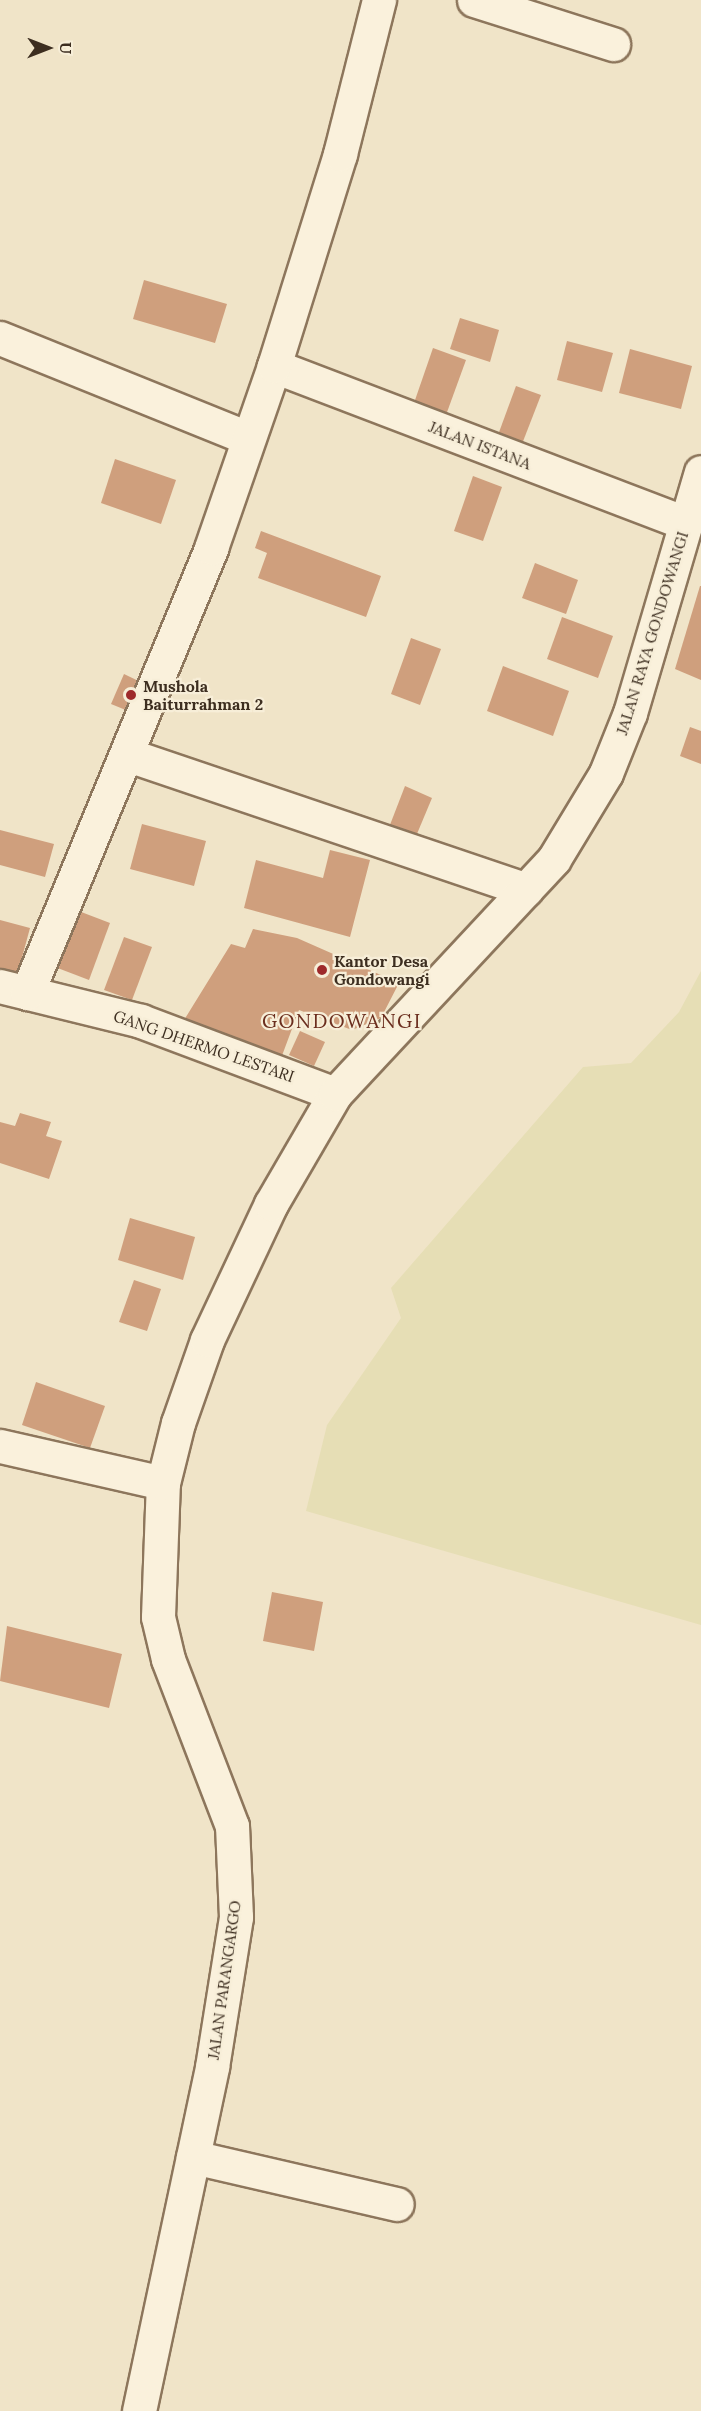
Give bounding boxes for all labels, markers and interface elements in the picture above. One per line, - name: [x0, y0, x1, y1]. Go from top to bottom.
- north arrow: [18, 18, 78, 78]
- text: U: [56, 42, 76, 54]
- street label: JALAN ISTANA: [426, 417, 534, 473]
- street label: JALAN RAYA GONDOWANGI: [612, 529, 692, 737]
- place label: Mushola Baiturrahman 2: [143, 676, 263, 714]
- marker: Mushola Baiturrahman 2: [124, 688, 138, 702]
- place label: Kantor Desa Gondowangi: [334, 951, 430, 989]
- marker: Kantor Desa Gondowangi: [315, 963, 329, 977]
- street label: GANG DHERMO LESTARI: [111, 1006, 297, 1086]
- district label: GONDOWANGI: [262, 1008, 422, 1032]
- street label: JALAN PARANGARGO: [203, 1899, 245, 2061]

